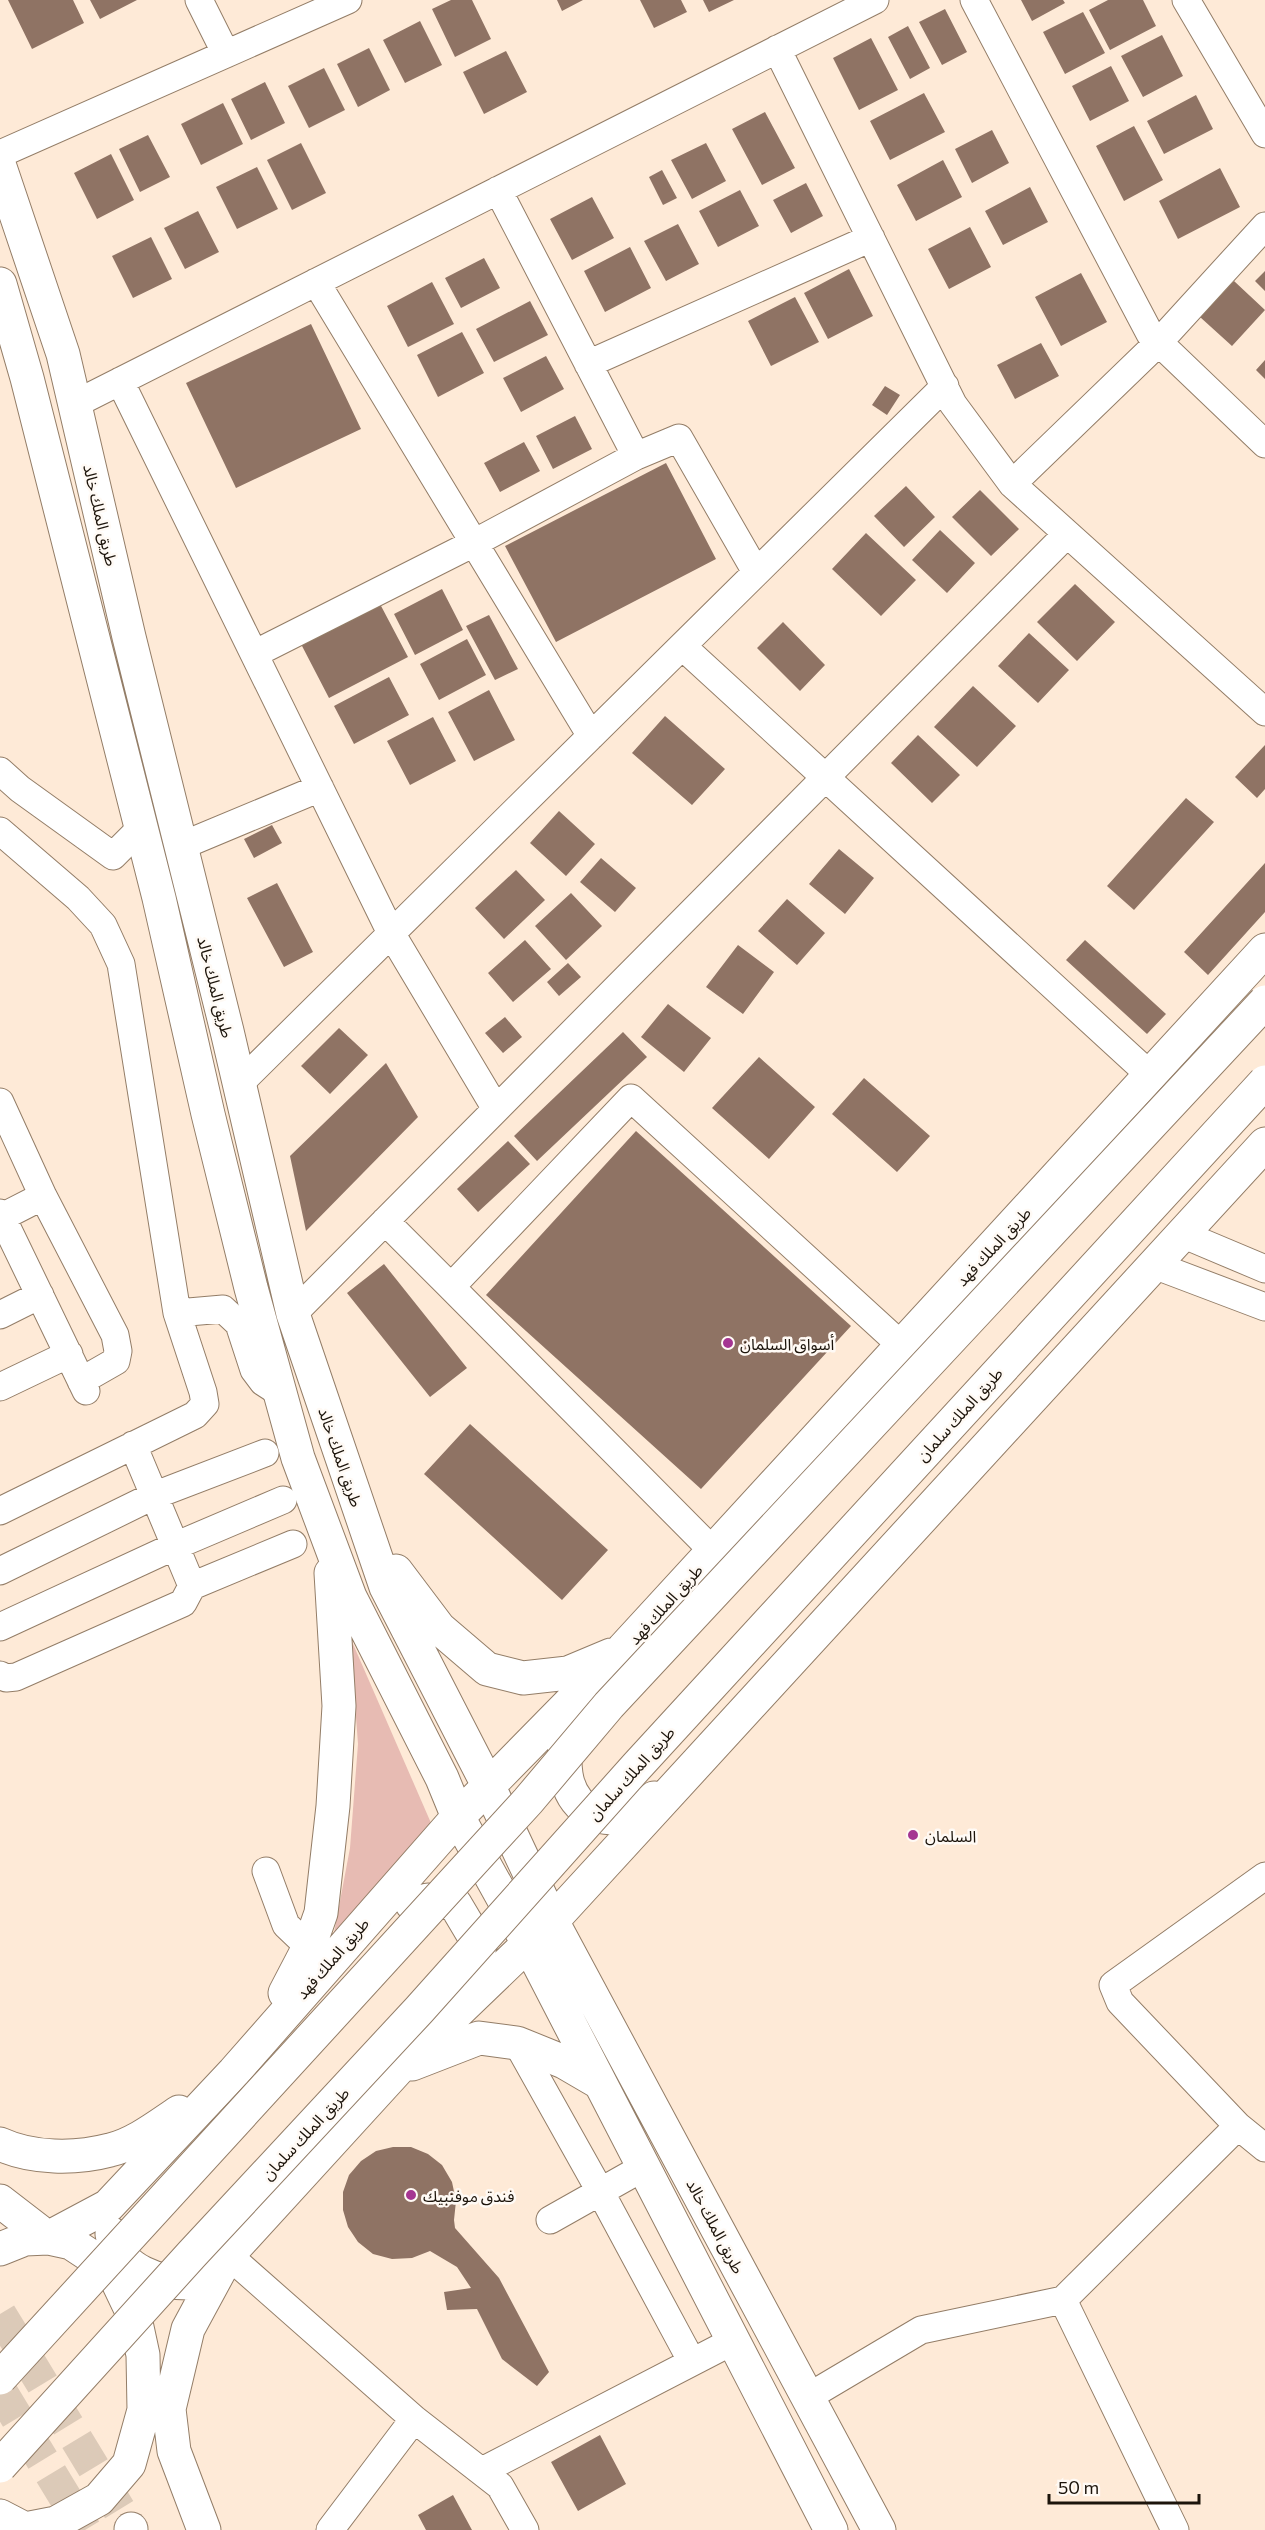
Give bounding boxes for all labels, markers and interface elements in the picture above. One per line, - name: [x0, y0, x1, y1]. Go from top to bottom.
- street label: طريق الملك خالد: [78, 462, 122, 568]
- street label: طريق الملك خالد: [192, 934, 238, 1040]
- street label: طريق الملك فهد: [952, 1202, 1036, 1291]
- place label: أسواق السلمان: [740, 1334, 834, 1354]
- marker: أسواق السلمان: [721, 1336, 735, 1350]
- street label: طريق الملك سلمان: [912, 1363, 1008, 1466]
- street label: طريق الملك خالد: [313, 1405, 367, 1510]
- street label: طريق الملك فهد: [624, 1560, 707, 1649]
- street label: طريق الملك سلمان: [584, 1722, 680, 1825]
- place label: السلمان: [925, 1826, 976, 1846]
- marker: السلمان: [906, 1828, 920, 1842]
- street label: طريق الملك فهد: [292, 1914, 374, 2004]
- street label: طريق الملك سلمان: [257, 2083, 354, 2185]
- street label: طريق الملك خالد: [681, 2176, 749, 2277]
- place label: فندق موفنبيك: [423, 2186, 514, 2206]
- marker: فندق موفنبيك: [404, 2188, 418, 2202]
- scale bar: [1049, 2467, 1199, 2505]
- text: 50 m: [1058, 2476, 1099, 2498]

